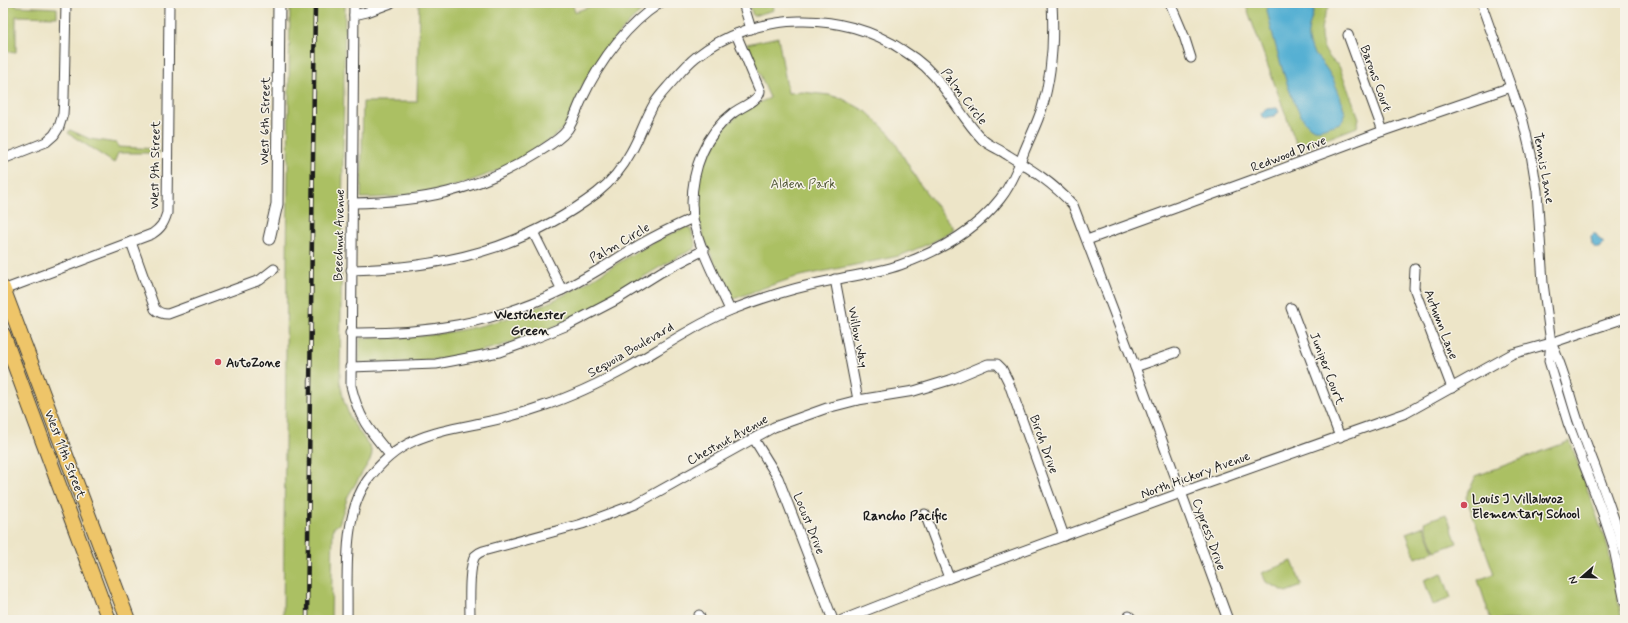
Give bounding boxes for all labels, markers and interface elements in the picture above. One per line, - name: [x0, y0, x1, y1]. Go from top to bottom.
- street label: Barons Court: [1356, 43, 1396, 114]
- street label: Palm Circle: [937, 65, 991, 129]
- street label: West 6th Street: [256, 76, 275, 165]
- street label: West 9th Street: [146, 120, 165, 209]
- street label: Tennis Lane: [1529, 131, 1558, 205]
- street label: Redwood Drive: [1248, 132, 1329, 177]
- park label: Alden Park: [770, 176, 836, 193]
- street label: Beechnut Avenue: [330, 189, 349, 281]
- street label: Palm Circle: [587, 219, 653, 267]
- street label: Autumn Lane: [1419, 287, 1462, 362]
- street label: Willow Way: [843, 305, 872, 369]
- district label: Westchester Green: [493, 306, 566, 340]
- street label: Sequoia Boulevard: [585, 319, 677, 382]
- street label: Juniper Court: [1305, 330, 1348, 407]
- place label: AutoZone: [226, 355, 281, 372]
- marker: AutoZone: [213, 357, 223, 367]
- street label: West 11th Street: [40, 408, 89, 501]
- street label: Chestnut Avenue: [684, 411, 771, 470]
- street label: Birch Drive: [1025, 413, 1062, 476]
- street label: North Hickory Avenue: [1138, 448, 1253, 503]
- street label: Locust Drive: [789, 490, 829, 557]
- place label: Louis J Villalovoz Elementary School: [1472, 491, 1580, 523]
- street label: Cypress Drive: [1188, 496, 1230, 573]
- marker: Louis J Villalovoz Elementary School: [1459, 500, 1469, 510]
- district label: Rancho Pacific: [863, 507, 947, 525]
- north arrow: [1562, 557, 1602, 597]
- text: N: [1566, 574, 1581, 586]

